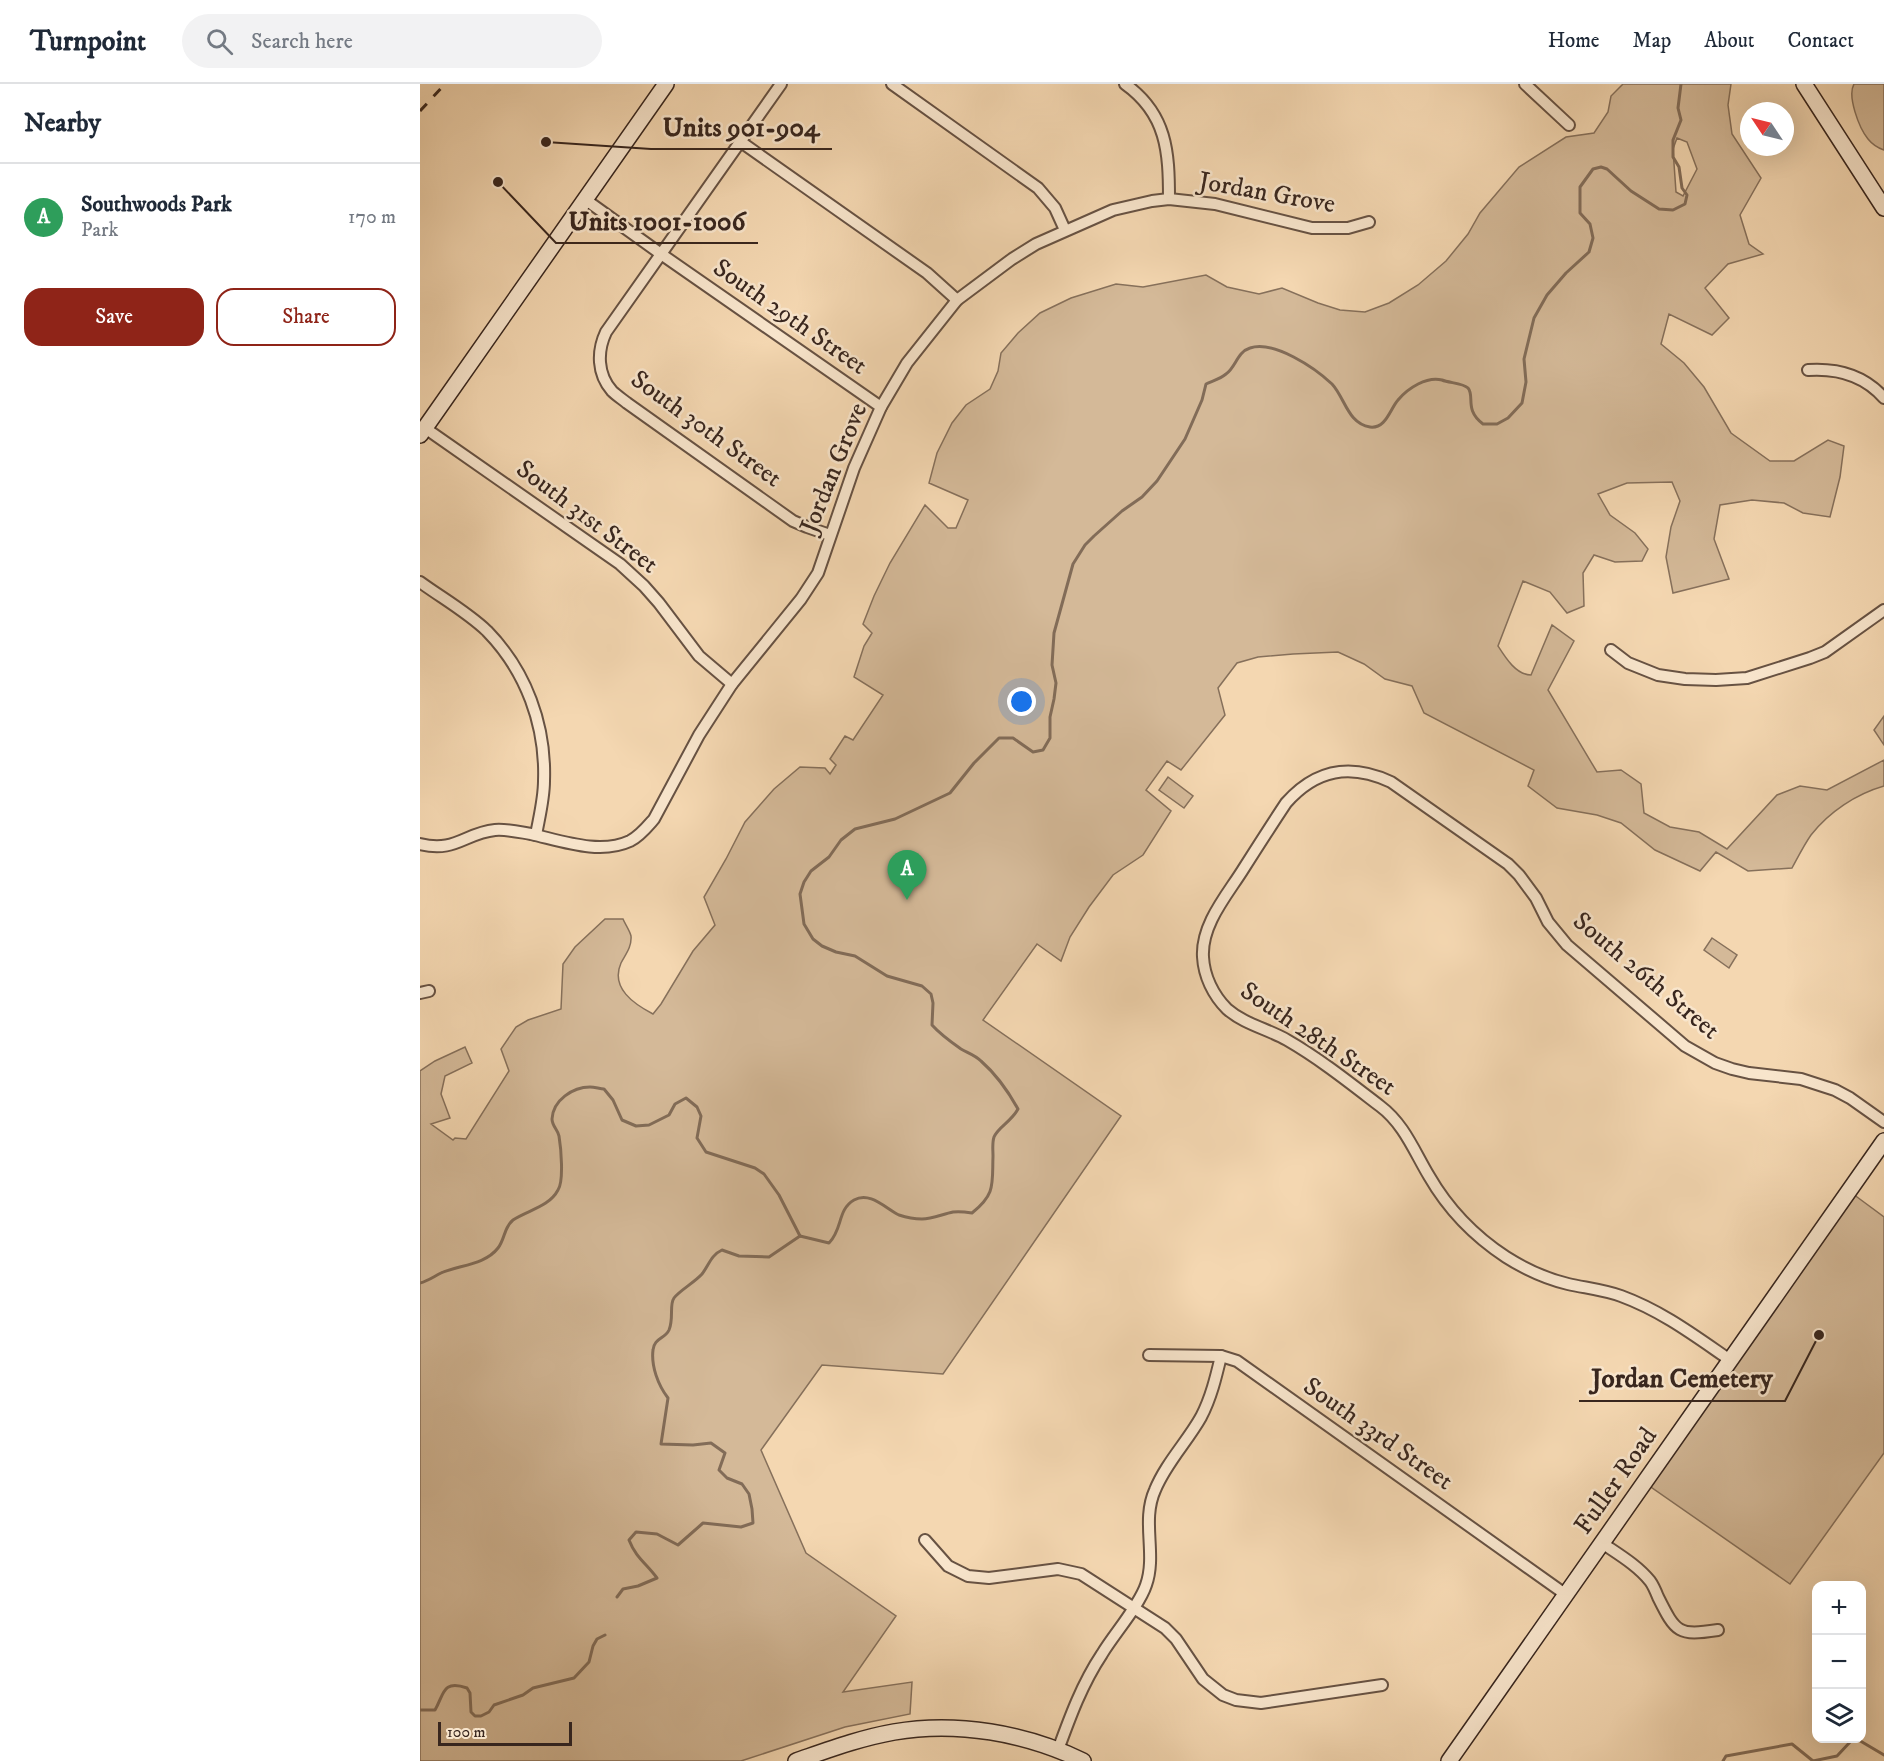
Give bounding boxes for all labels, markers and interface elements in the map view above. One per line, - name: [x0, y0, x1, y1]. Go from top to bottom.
- search box: [182, 14, 602, 68]
- text: Turnpoint: [30, 24, 146, 59]
- icon: search: [203, 25, 236, 58]
- text: Search here: [251, 28, 353, 55]
- text: Home: [1548, 28, 1600, 54]
- text: Map: [1633, 28, 1671, 54]
- text: About: [1704, 28, 1755, 54]
- text: Contact: [1788, 28, 1854, 54]
- north arrow: [1740, 102, 1794, 156]
- callout: Units 901-904: [651, 104, 832, 149]
- text: Nearby: [24, 107, 101, 140]
- text: Units 901-904: [663, 111, 821, 145]
- street label: Jordan Grove: [1194, 164, 1338, 221]
- text: Southwoods Park: [81, 191, 232, 218]
- callout: Units 1001-1006: [556, 198, 758, 243]
- text: A: [37, 205, 50, 230]
- text: 170 m: [348, 205, 396, 230]
- text: Units 1001-1006: [568, 205, 748, 239]
- text: Park: [81, 218, 118, 243]
- street label: South 29th Street: [706, 252, 874, 382]
- button: Save: [24, 288, 204, 346]
- button: Share: [216, 288, 396, 346]
- street label: South 30th Street: [624, 363, 788, 495]
- street label: Jordan Grove: [792, 398, 875, 540]
- street label: South 31st Street: [509, 453, 665, 581]
- your location: [1007, 687, 1036, 716]
- pin: A: [888, 850, 926, 900]
- street label: South 26th Street: [1566, 905, 1726, 1047]
- street label: South 28th Street: [1234, 975, 1402, 1103]
- callout: Jordan Cemetery: [1579, 1356, 1785, 1401]
- text: Jordan Cemetery: [1588, 1362, 1774, 1396]
- street label: South 33rd Street: [1297, 1370, 1459, 1498]
- street label: Fuller Road: [1567, 1421, 1665, 1541]
- map controls: [1812, 1581, 1866, 1743]
- button: +: [1812, 1581, 1866, 1635]
- button: −: [1812, 1635, 1866, 1689]
- button: layers: [1812, 1689, 1866, 1743]
- scale bar: [438, 1719, 572, 1746]
- text: 100 m: [447, 1722, 486, 1742]

